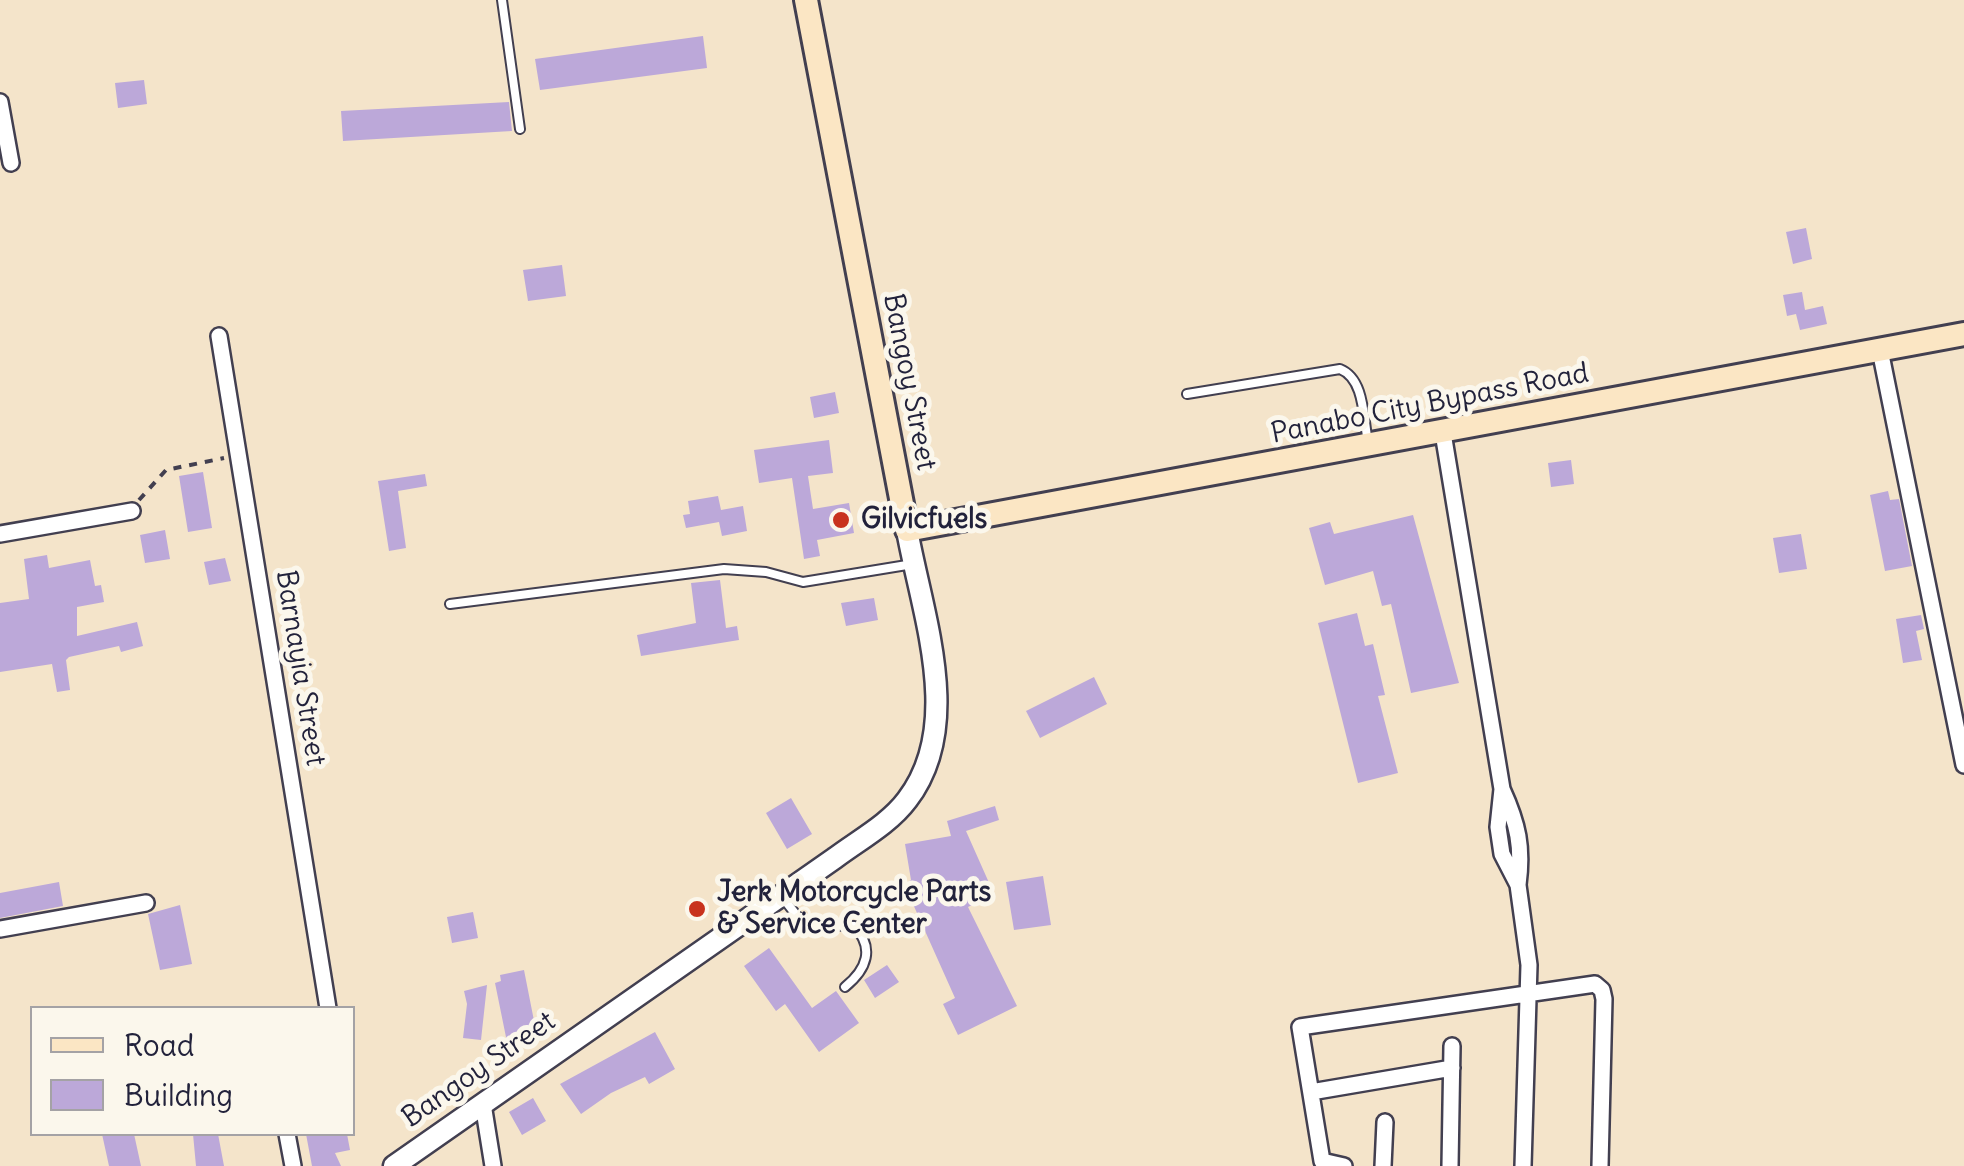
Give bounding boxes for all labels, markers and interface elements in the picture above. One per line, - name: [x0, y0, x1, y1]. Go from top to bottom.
- street label: Bangoy Street: [875, 291, 943, 473]
- street label: Panabo City Bypass Road: [1268, 357, 1592, 451]
- place label: Gilvicfuels: [861, 503, 987, 537]
- marker: Gilvicfuels: [830, 509, 852, 531]
- street label: Barnayia Street: [268, 568, 332, 768]
- place label: Jerk Motorcycle Parts & Service Center: [717, 876, 991, 942]
- marker: Jerk Motorcycle Parts & Service Center: [686, 898, 708, 920]
- street label: Bangoy Street: [396, 1005, 562, 1135]
- legend: [30, 1006, 355, 1136]
- text: Road: [124, 1026, 194, 1064]
- text: Building: [124, 1076, 233, 1114]

